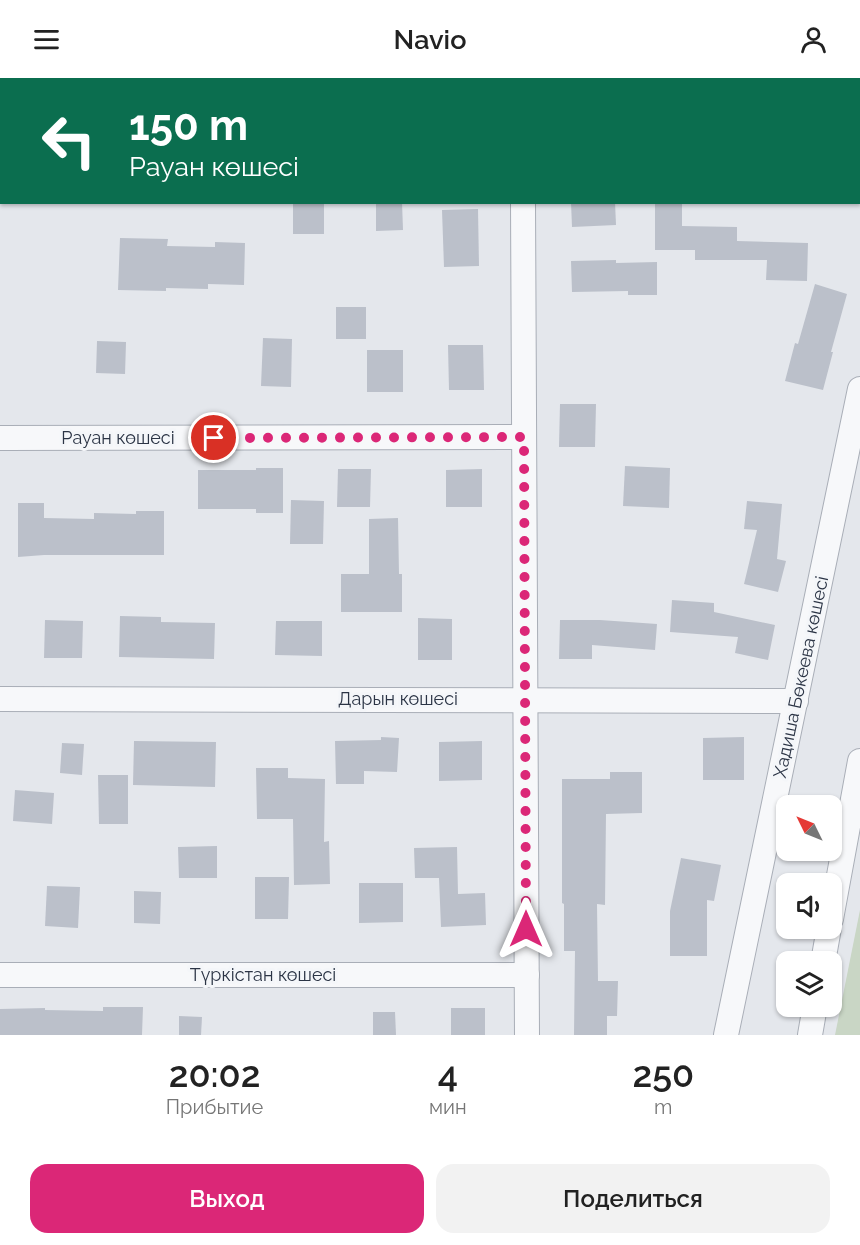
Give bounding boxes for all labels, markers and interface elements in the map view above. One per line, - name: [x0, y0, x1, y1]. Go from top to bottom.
- icon: menu: [30, 23, 63, 56]
- icon: person: [797, 23, 830, 56]
- text: Navio: [394, 24, 466, 55]
- text: 150 m: [129, 101, 248, 150]
- icon: left: [30, 102, 108, 180]
- text: Рауан көшесі: [129, 151, 299, 182]
- pin: [188, 412, 239, 463]
- icon: arrive: [197, 421, 230, 454]
- street label: Рауан көшесі: [61, 427, 175, 448]
- street label: Хадиша Бөкеева көшесі: [769, 574, 832, 780]
- street label: Дарын көшесі: [338, 688, 458, 709]
- north arrow: [776, 795, 842, 861]
- map controls: [776, 795, 842, 1017]
- button: sound: [776, 873, 842, 939]
- position arrow: [494, 897, 558, 961]
- button: layers: [776, 951, 842, 1017]
- street label: Түркістан көшесі: [190, 964, 336, 985]
- text: 20:02: [169, 1053, 260, 1095]
- text: 4: [438, 1053, 458, 1095]
- text: 250: [632, 1053, 694, 1095]
- text: Прибытие: [166, 1095, 263, 1119]
- text: мин: [429, 1095, 467, 1119]
- text: m: [654, 1095, 672, 1119]
- button: Выход: [30, 1164, 424, 1233]
- button: Поделиться: [436, 1164, 830, 1233]

